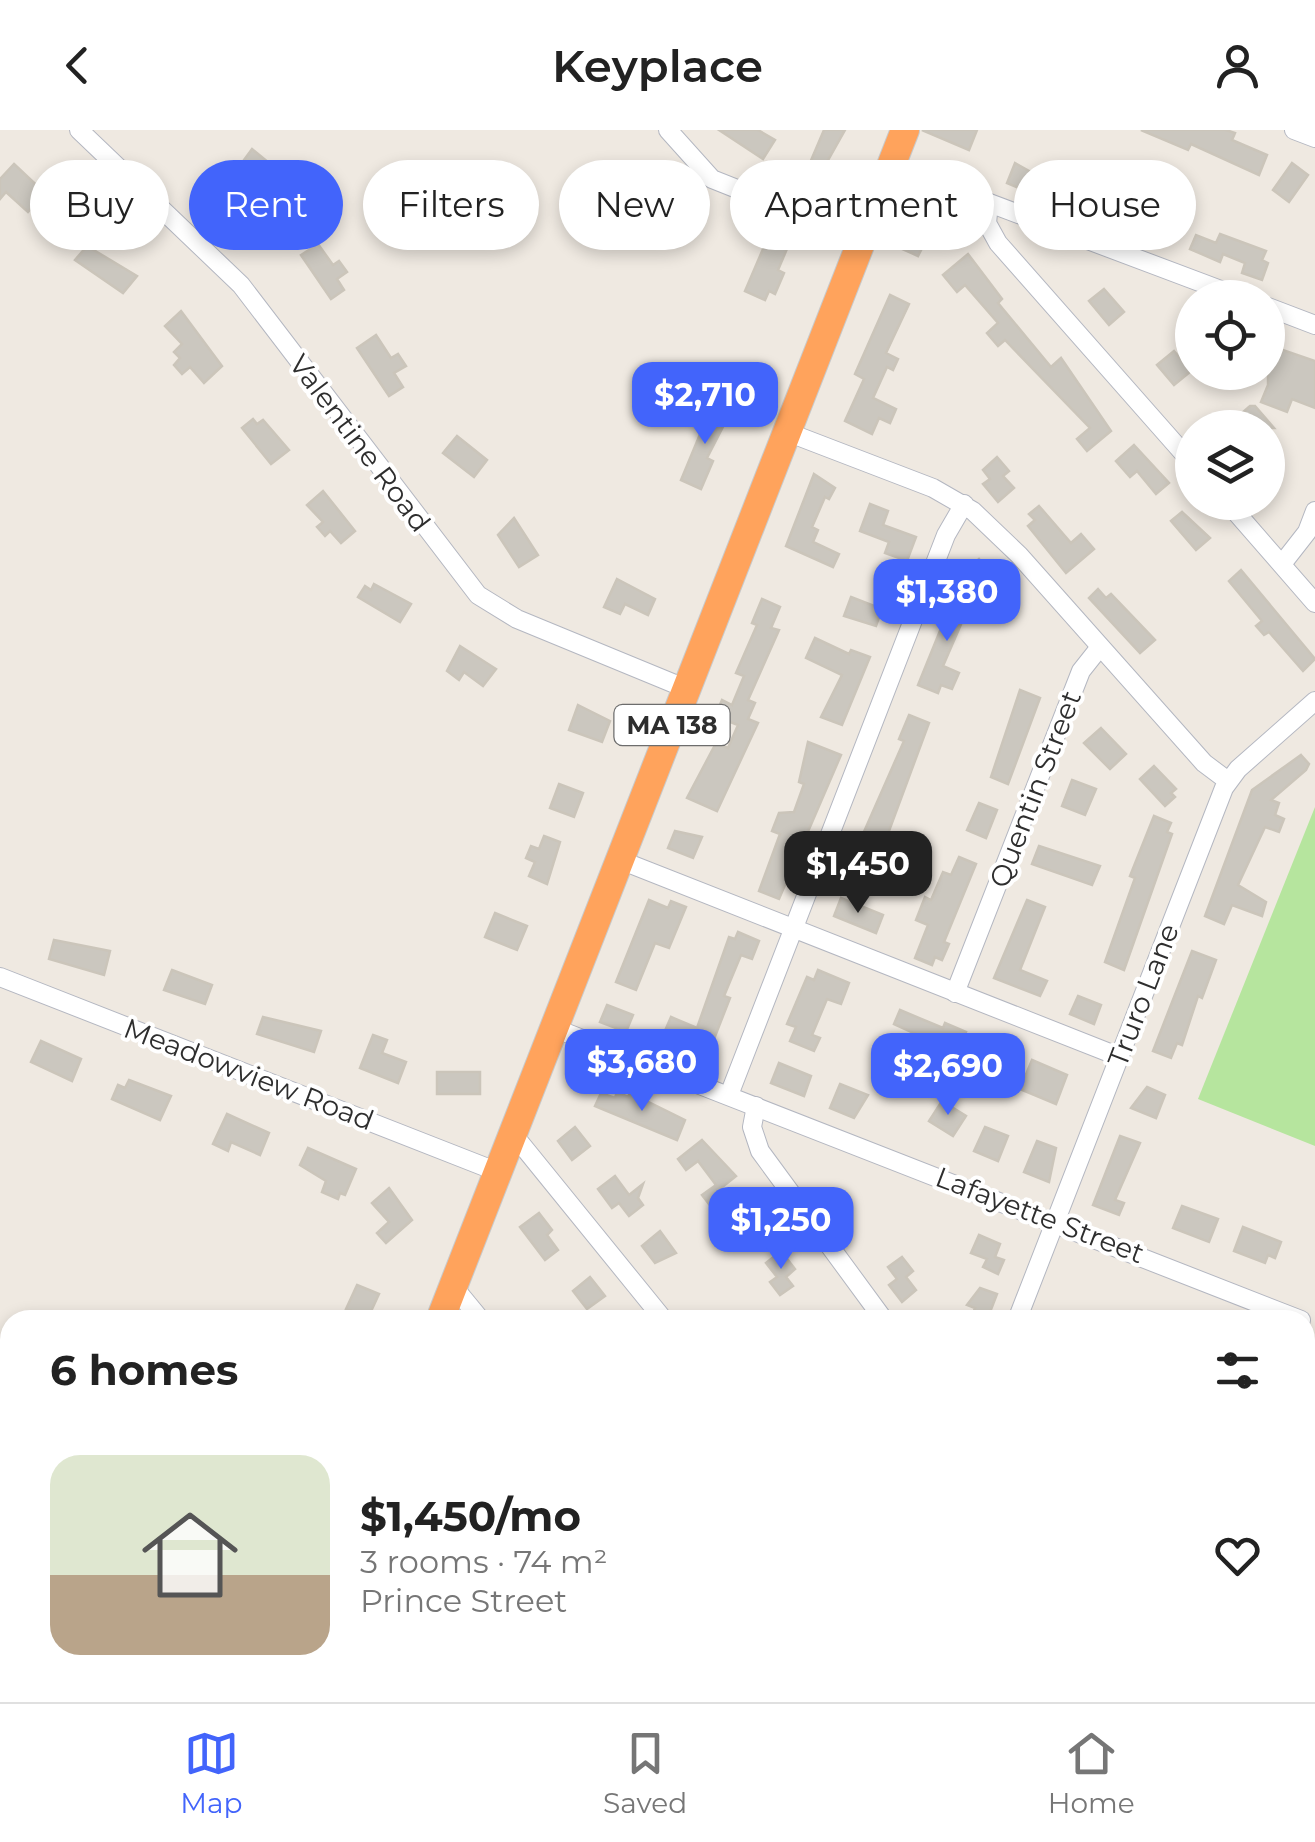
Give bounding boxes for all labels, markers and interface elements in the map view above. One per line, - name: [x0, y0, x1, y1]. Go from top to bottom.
- icon: back: [50, 38, 105, 93]
- text: Keyplace: [552, 38, 763, 93]
- icon: person: [1210, 38, 1265, 93]
- chip: Buy: [30, 160, 169, 250]
- chip: Rent: [189, 160, 343, 250]
- chip: Filters: [363, 160, 539, 250]
- chip: New: [559, 160, 710, 250]
- chip: Apartment: [730, 160, 994, 250]
- chip: House: [1014, 160, 1196, 250]
- map controls: [1175, 280, 1285, 520]
- button: locate: [1175, 280, 1285, 390]
- street label: Valentine Road: [282, 348, 438, 538]
- pin: $2,710: [624, 362, 786, 447]
- text: $2,710: [654, 375, 756, 414]
- button: layers: [1175, 410, 1285, 520]
- pin: $1,380: [866, 559, 1028, 644]
- text: $1,380: [895, 572, 999, 611]
- street label: Quentin Street: [982, 686, 1088, 892]
- road number: MA 138: [614, 705, 730, 745]
- pin: $1,450: [777, 831, 939, 916]
- text: $1,450: [806, 844, 910, 883]
- street label: Truro Lane: [1100, 919, 1186, 1071]
- street label: Meadowview Road: [119, 1011, 379, 1137]
- pin: $3,680: [561, 1029, 723, 1114]
- pin: $2,690: [867, 1033, 1029, 1118]
- text: $3,680: [587, 1042, 697, 1081]
- text: $2,690: [893, 1046, 1003, 1085]
- street label: Lafayette Street: [931, 1160, 1149, 1270]
- pin: $1,250: [700, 1187, 862, 1272]
- text: $1,250: [731, 1200, 832, 1239]
- icon: filters: [1210, 1343, 1265, 1398]
- text: 6 homes: [50, 1344, 238, 1396]
- text: $1,450/mo: [360, 1490, 581, 1542]
- icon: home: [130, 1495, 250, 1615]
- icon: heart: [1210, 1528, 1265, 1583]
- text: 3 rooms · 74 m²: [360, 1542, 607, 1581]
- text: Prince Street: [360, 1581, 567, 1620]
- tab: Map: [180, 1726, 243, 1820]
- tab: Saved: [603, 1726, 687, 1820]
- tab: Home: [1048, 1726, 1135, 1820]

